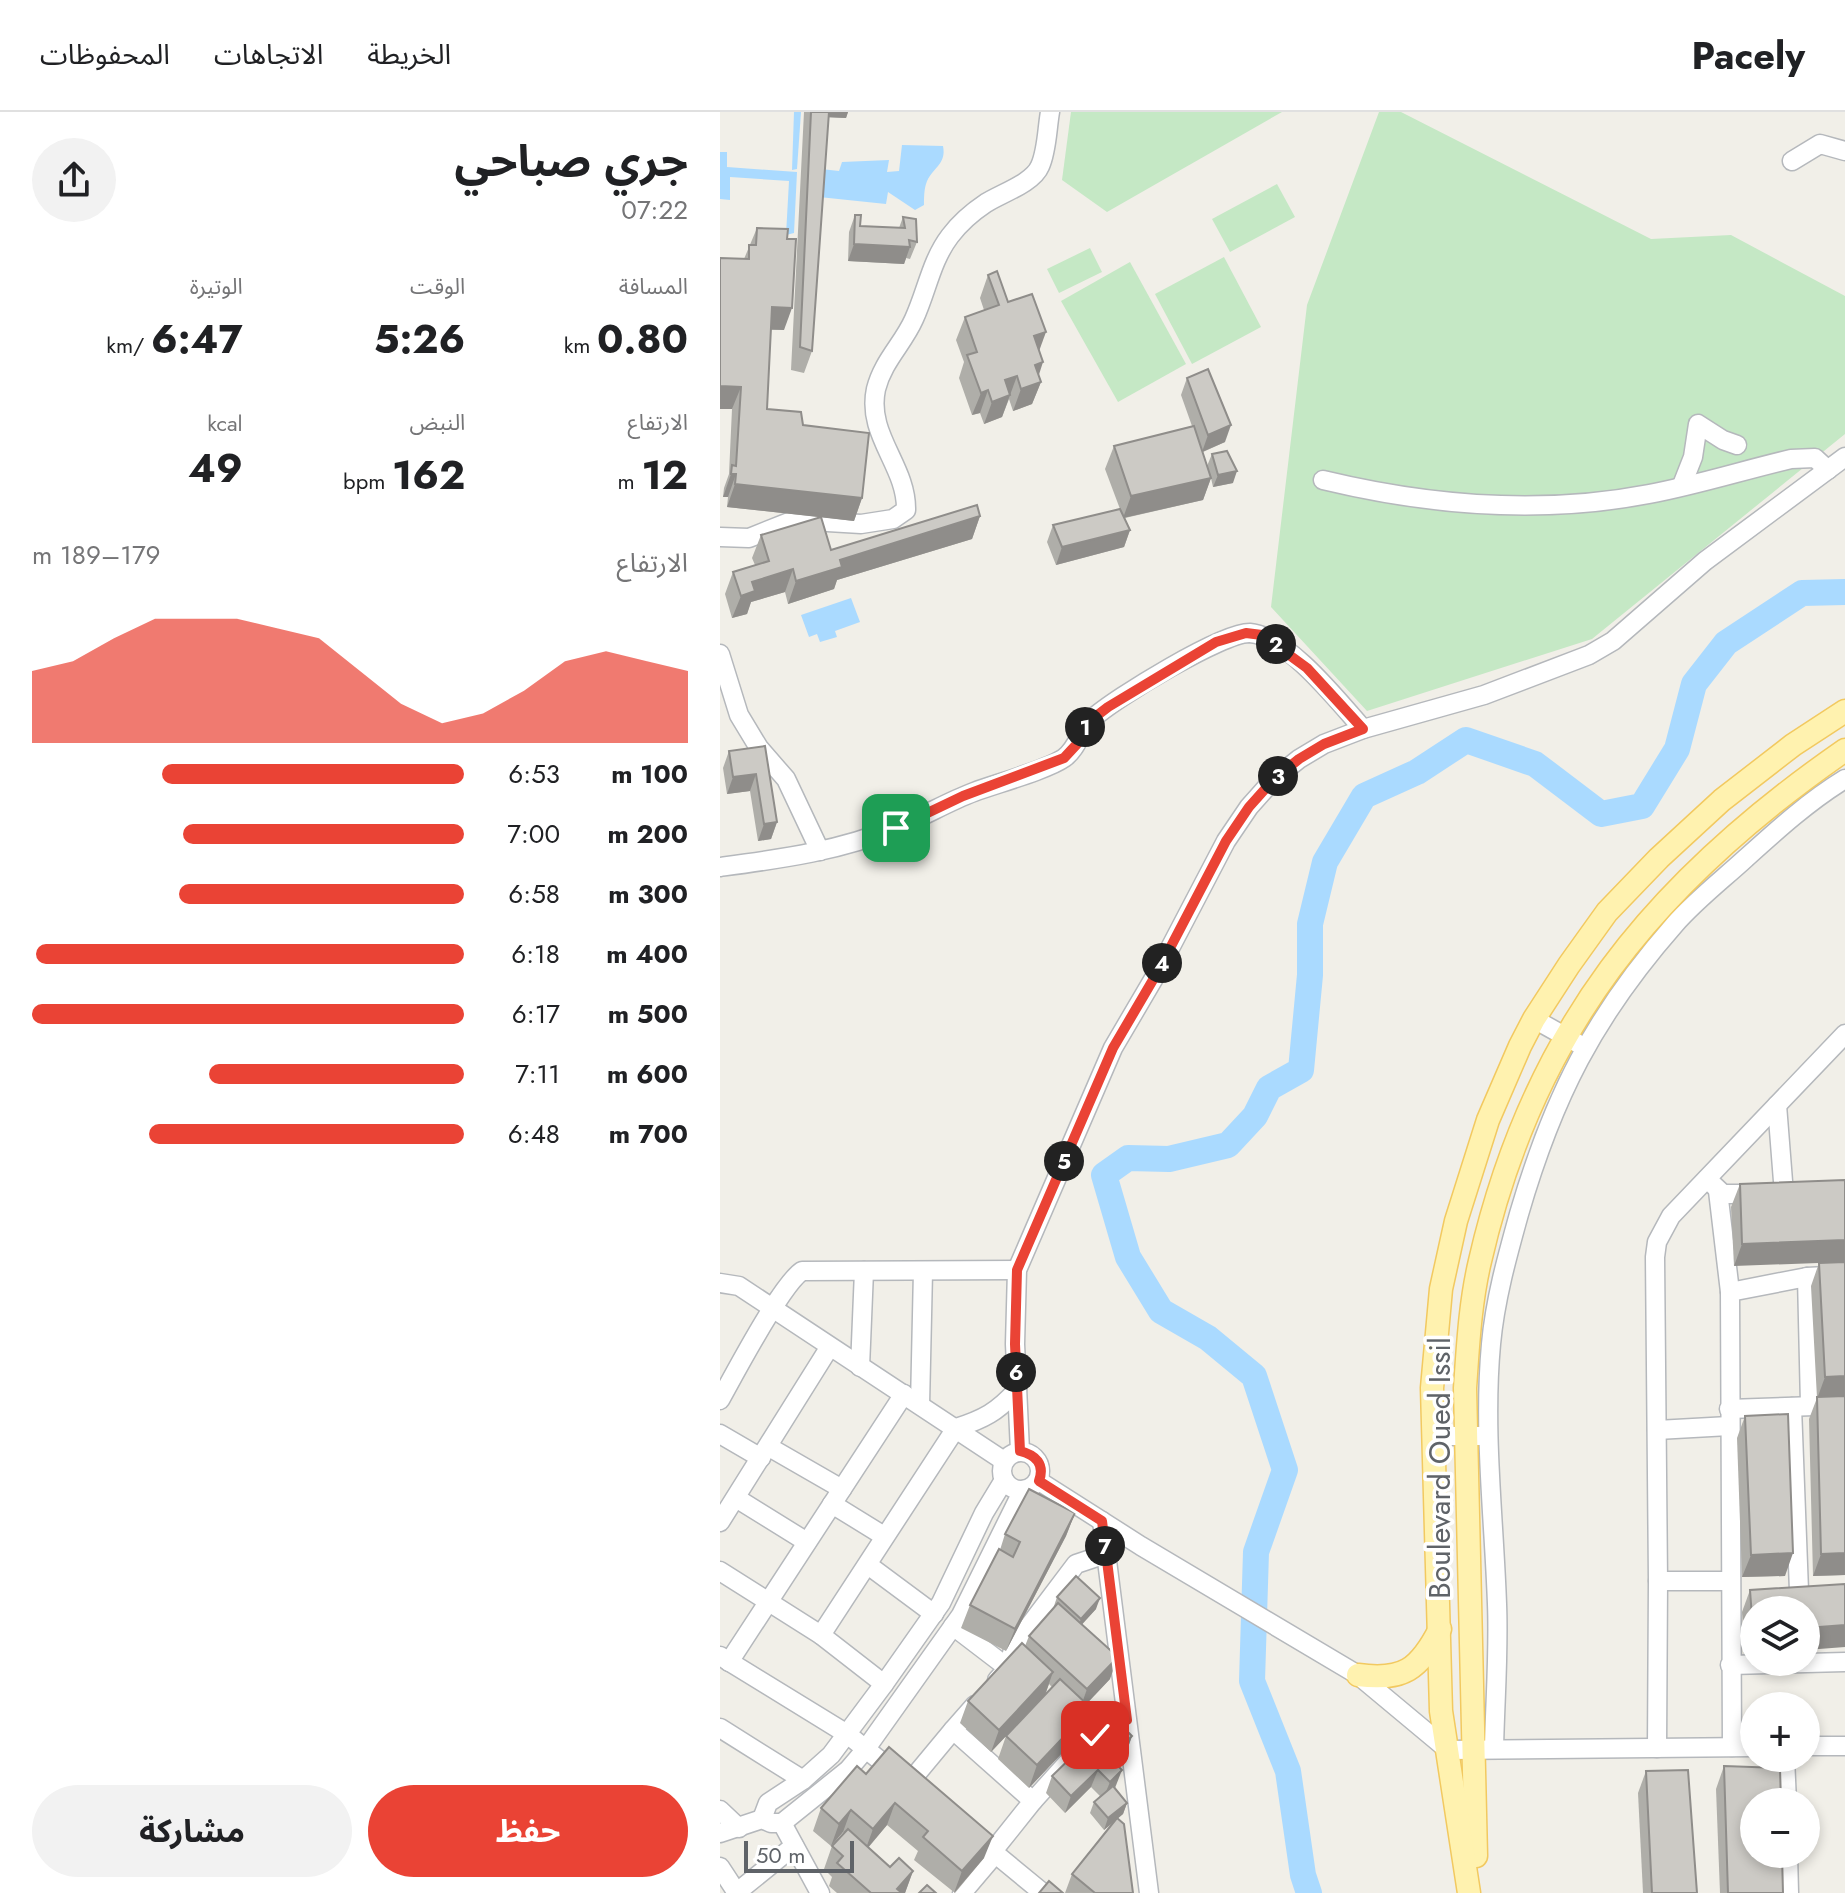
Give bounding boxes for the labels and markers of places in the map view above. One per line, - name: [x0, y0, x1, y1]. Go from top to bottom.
- pin: 2: [1256, 624, 1296, 664]
- pin: 1: [1065, 707, 1105, 747]
- pin: 3: [1258, 756, 1298, 796]
- pin: [862, 794, 930, 862]
- pin: 4: [1142, 943, 1182, 983]
- pin: 5: [1044, 1141, 1084, 1181]
- pin: 6: [996, 1352, 1036, 1392]
- pin: 7: [1085, 1526, 1125, 1566]
- pin: [1061, 1701, 1129, 1769]

